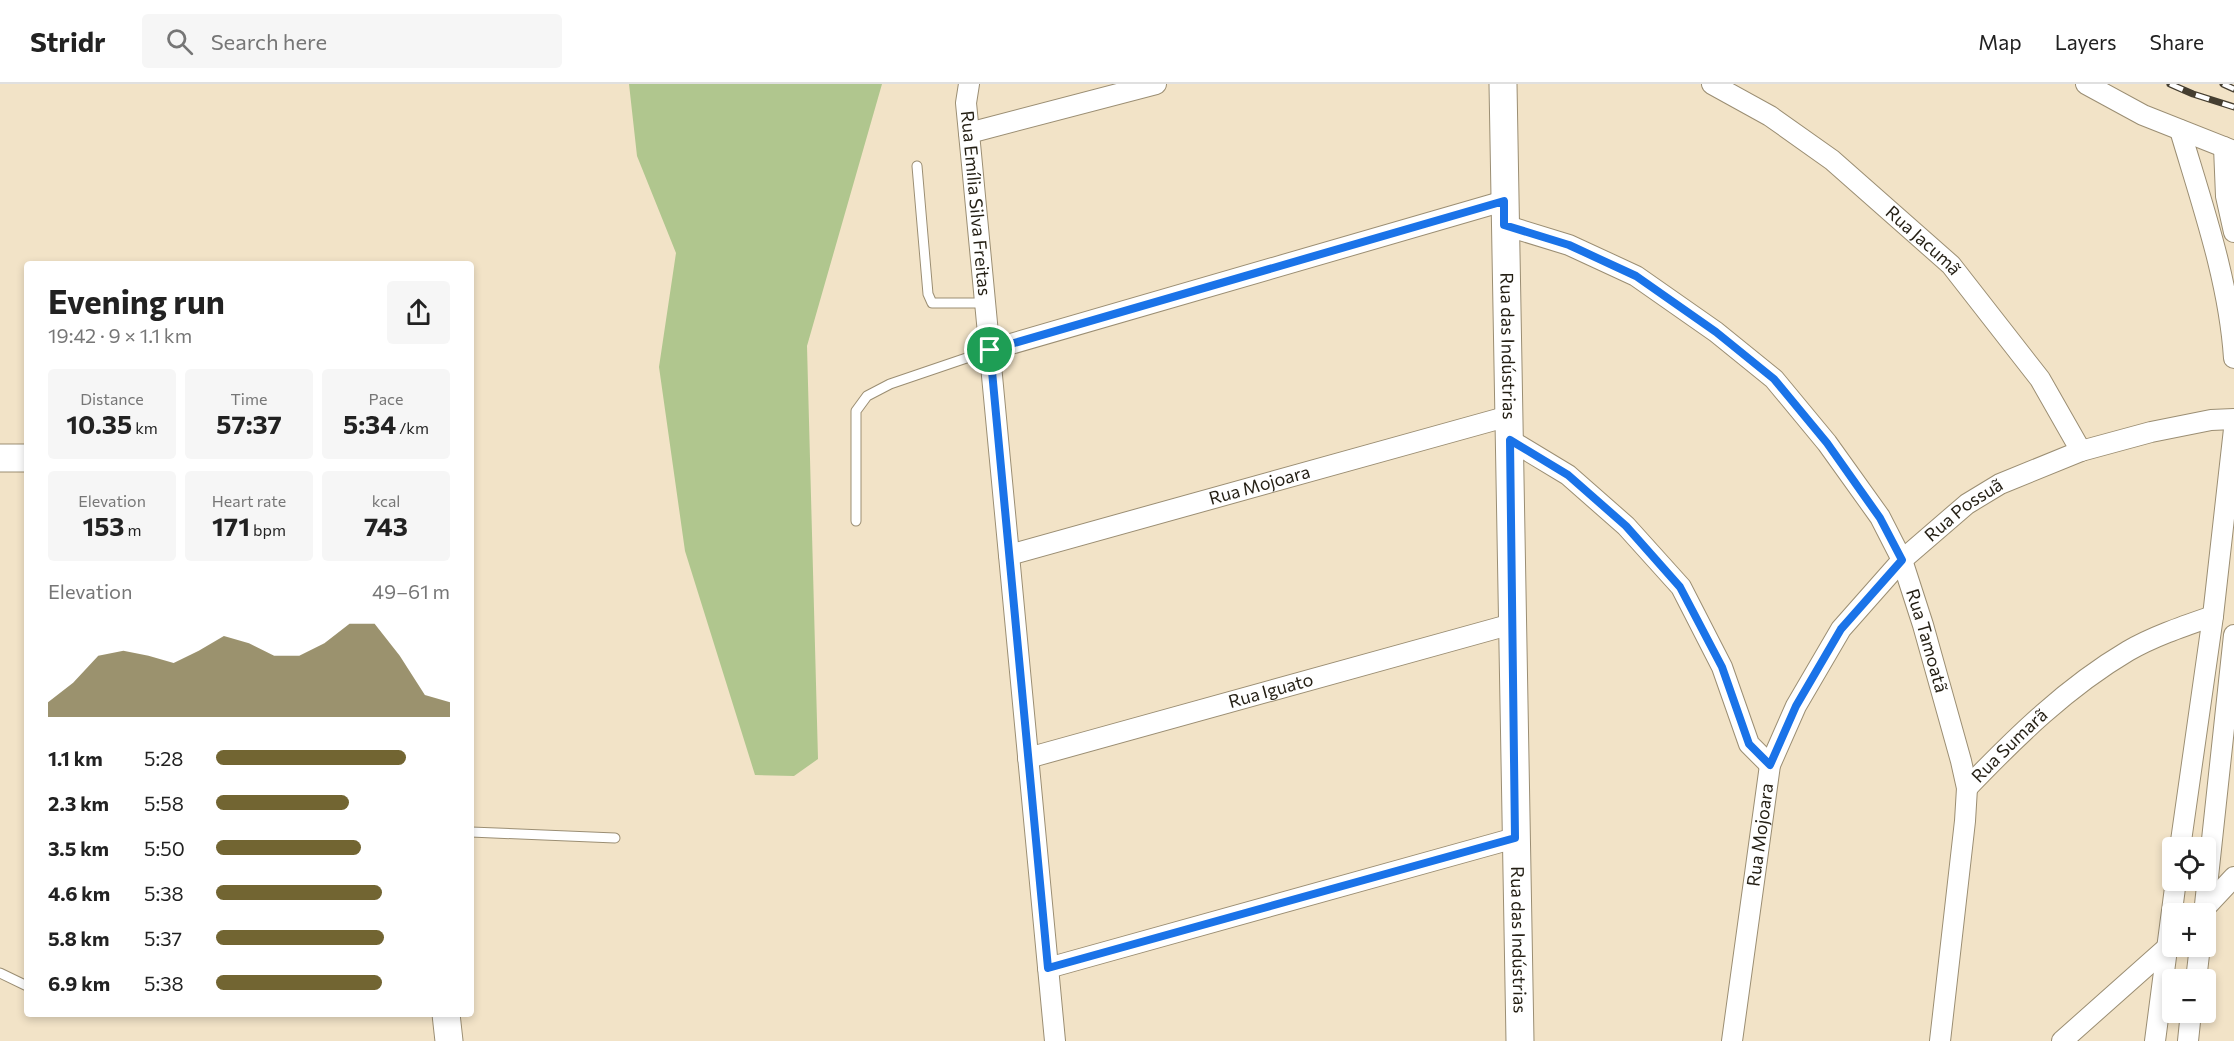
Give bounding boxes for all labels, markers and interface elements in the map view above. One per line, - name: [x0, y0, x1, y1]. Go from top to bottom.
- search box: [142, 14, 562, 68]
- text: Stridr: [30, 24, 106, 58]
- icon: search: [163, 25, 196, 58]
- text: Search here: [211, 28, 327, 55]
- text: Map: [1978, 29, 2022, 54]
- text: Layers: [2055, 29, 2117, 54]
- text: Share: [2150, 29, 2204, 54]
- street label: Rua Emília Silva Freitas: [957, 110, 996, 297]
- street label: Rua Jacumã: [1882, 201, 1967, 279]
- street label: Rua das Indústrias: [1496, 272, 1521, 420]
- text: Evening run: [48, 280, 225, 321]
- button: share: [387, 281, 450, 344]
- text: 19:42 · 9 × 1.1 km: [48, 323, 192, 347]
- pin: [964, 324, 1015, 375]
- icon: arrive: [973, 333, 1006, 366]
- text: Distance: [80, 389, 144, 408]
- text: Time: [231, 389, 267, 408]
- text: Pace: [369, 389, 403, 408]
- text: 10.35: [66, 408, 132, 439]
- text: 57:37: [216, 408, 282, 439]
- text: 5:34: [343, 408, 396, 439]
- text: km: [132, 418, 158, 437]
- text: /km: [396, 418, 429, 437]
- street label: Rua Mojoara: [1206, 460, 1312, 509]
- street label: Rua Possuã: [1920, 473, 2006, 546]
- text: Elevation: [78, 491, 146, 510]
- text: Heart rate: [212, 491, 286, 510]
- text: kcal: [372, 491, 400, 510]
- text: 153: [82, 510, 125, 541]
- text: 171: [212, 510, 250, 541]
- text: 743: [364, 510, 408, 541]
- text: m: [125, 520, 142, 539]
- text: bpm: [250, 520, 286, 539]
- text: Elevation: [48, 579, 133, 603]
- text: 49–61 m: [372, 579, 450, 603]
- street label: Rua Tamoatã: [1902, 586, 1953, 695]
- street label: Rua Iguato: [1226, 668, 1316, 712]
- street label: Rua Sumarã: [1966, 703, 2051, 787]
- text: 1.1 km: [48, 746, 103, 770]
- text: 5:28: [144, 746, 183, 770]
- street label: Rua Mojoara: [1741, 782, 1777, 888]
- text: 2.3 km: [48, 791, 109, 815]
- text: 5:58: [144, 791, 184, 815]
- text: 3.5 km: [48, 836, 109, 860]
- text: 5:50: [144, 836, 185, 860]
- map controls: [2162, 837, 2216, 1023]
- button: locate: [2162, 837, 2216, 891]
- street label: Rua das Indústrias: [1507, 866, 1532, 1014]
- text: 4.6 km: [48, 881, 110, 905]
- text: 5:38: [144, 881, 184, 905]
- button: +: [2162, 903, 2216, 957]
- text: 5.8 km: [48, 926, 110, 950]
- text: 5:37: [144, 926, 182, 950]
- button: −: [2162, 969, 2216, 1023]
- text: 6.9 km: [48, 971, 110, 995]
- text: 5:38: [144, 971, 184, 995]

